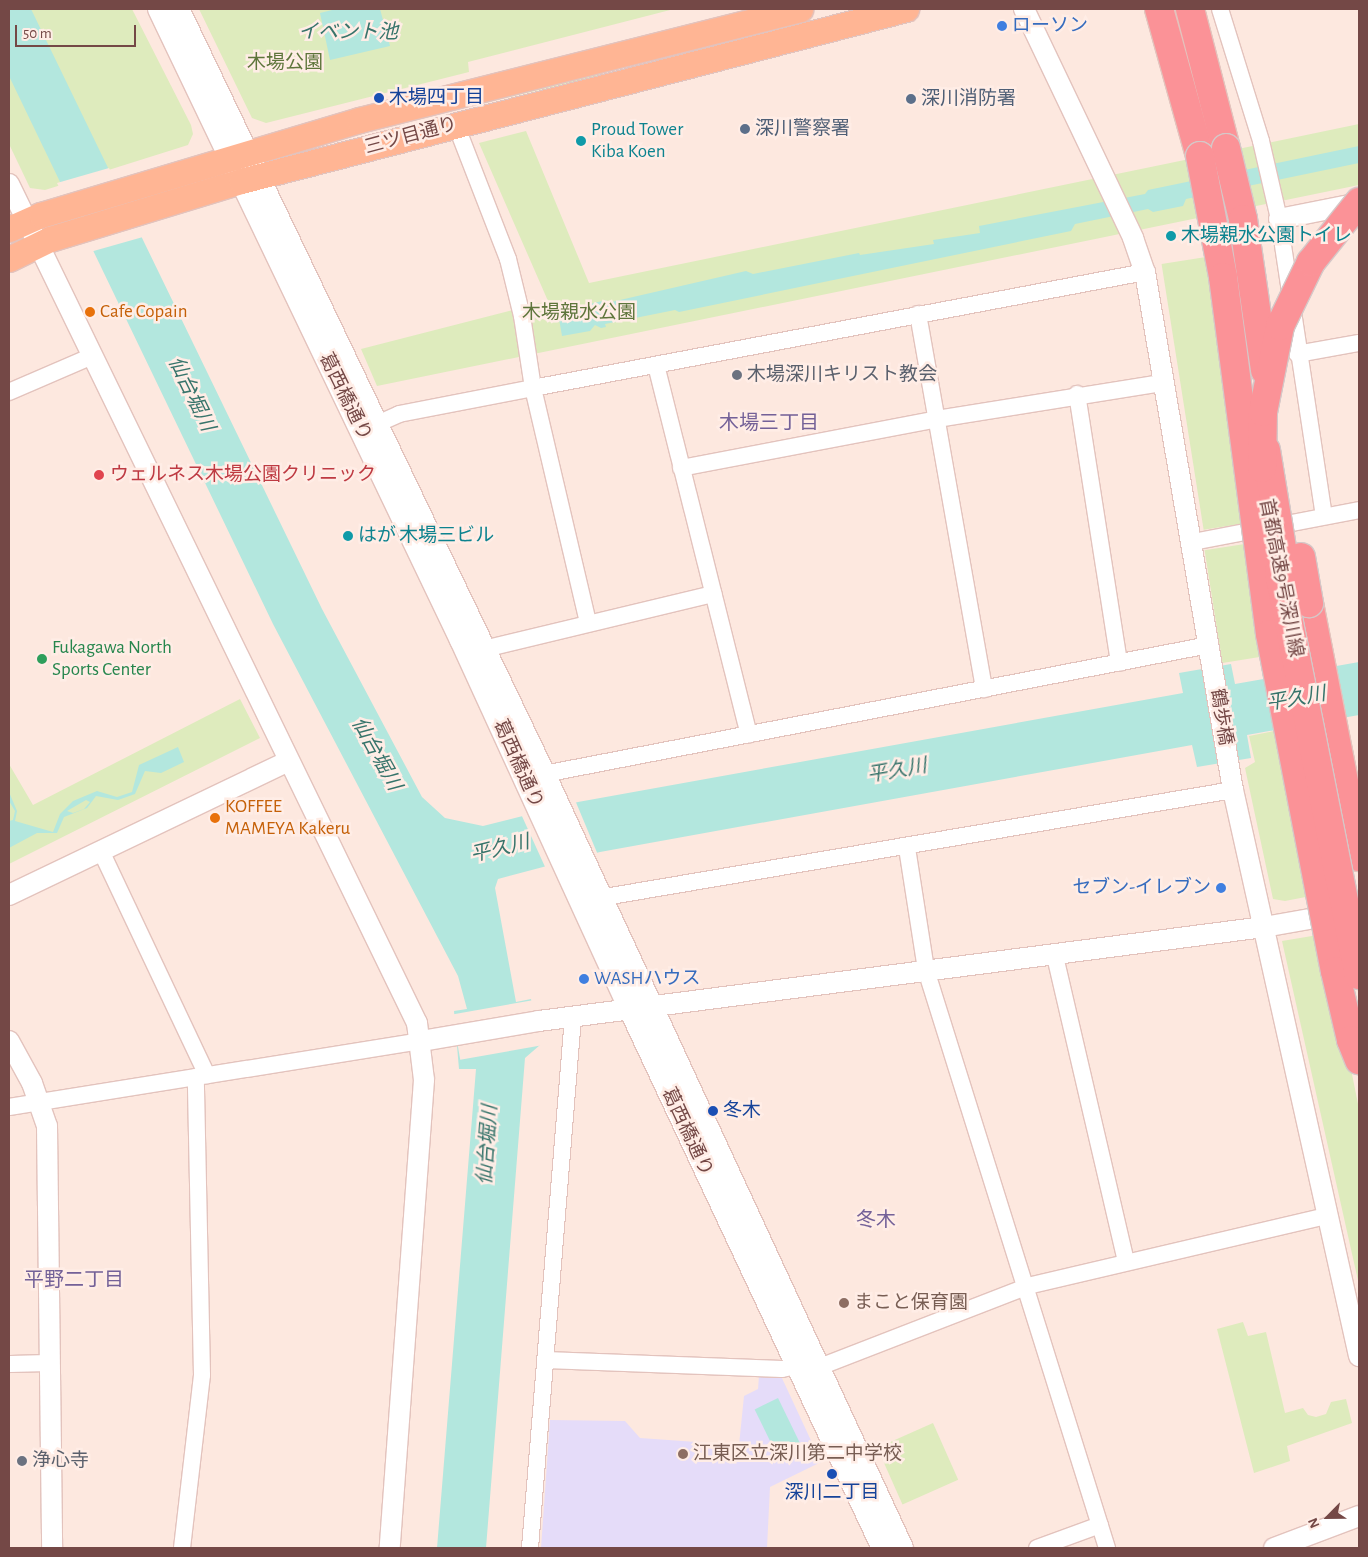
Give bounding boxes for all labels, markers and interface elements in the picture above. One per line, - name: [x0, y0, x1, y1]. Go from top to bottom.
- scale bar: [18, 15, 139, 47]
- place label: ローソン: [1012, 15, 1088, 37]
- water label: イベント池: [298, 20, 398, 44]
- marker: ローソン: [996, 20, 1008, 32]
- text: 50 m: [23, 26, 52, 41]
- park label: 木場公園: [247, 52, 323, 74]
- place label: 木場四丁目: [389, 87, 484, 109]
- place label: 深川消防署: [921, 88, 1016, 110]
- marker: 木場四丁目: [373, 92, 385, 104]
- marker: 深川消防署: [905, 93, 917, 105]
- street label: 三ツ目通り: [362, 113, 460, 159]
- place label: 深川警察署: [755, 118, 850, 140]
- place label: Proud Tower Kiba Koen: [591, 119, 683, 163]
- marker: 深川警察署: [739, 123, 751, 135]
- marker: Proud Tower Kiba Koen: [575, 135, 587, 147]
- place label: 木場親水公園トイレ: [1181, 225, 1352, 247]
- marker: 木場親水公園トイレ: [1165, 230, 1177, 242]
- place label: Cafe Copain: [100, 301, 187, 323]
- park label: 木場親水公園: [522, 302, 636, 324]
- marker: Cafe Copain: [84, 306, 96, 318]
- street label: 葛西橋通り: [314, 349, 376, 445]
- water label: 仙台堀川: [163, 353, 219, 435]
- place label: 木場深川キリスト教会: [747, 364, 937, 386]
- marker: 木場深川キリスト教会: [731, 369, 743, 381]
- district label: 木場三丁目: [719, 411, 819, 435]
- place label: ウェルネス木場公園クリニック: [110, 464, 376, 486]
- marker: ウェルネス木場公園クリニック: [92, 468, 106, 482]
- street label: 首都高速9号深川線: [1254, 497, 1308, 659]
- place label: はが 木場三ビル: [358, 525, 494, 547]
- marker: はが 木場三ビル: [342, 530, 354, 542]
- place label: Fukagawa North Sports Center: [52, 637, 172, 681]
- marker: Fukagawa North Sports Center: [36, 653, 48, 665]
- water label: 平久川: [1264, 682, 1328, 716]
- street label: 鶴歩橋: [1205, 687, 1237, 747]
- water label: 仙台堀川: [346, 713, 406, 795]
- street label: 葛西橋通り: [488, 716, 548, 812]
- water label: 平久川: [865, 754, 929, 788]
- place label: KOFFEE MAMEYA Kakeru: [225, 796, 350, 840]
- marker: KOFFEE MAMEYA Kakeru: [209, 812, 221, 824]
- water label: 平久川: [468, 830, 532, 868]
- place label: セブン-イレブン: [1072, 877, 1211, 899]
- marker: セブン-イレブン: [1215, 882, 1227, 894]
- place label: WASHハウス: [594, 968, 700, 990]
- marker: WASHハウス: [578, 973, 590, 985]
- street label: 葛西橋通り: [657, 1084, 717, 1180]
- place label: 冬木: [723, 1100, 761, 1122]
- water label: 仙台堀川: [473, 1104, 503, 1186]
- marker: 冬木: [707, 1105, 719, 1117]
- district label: 冬木: [856, 1208, 896, 1232]
- district label: 平野二丁目: [24, 1268, 124, 1292]
- place label: まこと保育園: [854, 1292, 968, 1314]
- marker: まこと保育園: [838, 1297, 850, 1309]
- place label: 江東区立深川第二中学校: [693, 1443, 902, 1465]
- marker: 江東区立深川第二中学校: [677, 1448, 689, 1460]
- place label: 浄心寺: [32, 1450, 89, 1472]
- marker: 浄心寺: [16, 1455, 28, 1467]
- marker: 深川二丁目: [826, 1468, 838, 1480]
- place label: 深川二丁目: [785, 1482, 879, 1504]
- north arrow: [1303, 1492, 1353, 1542]
- text: N: [1306, 1516, 1323, 1530]

